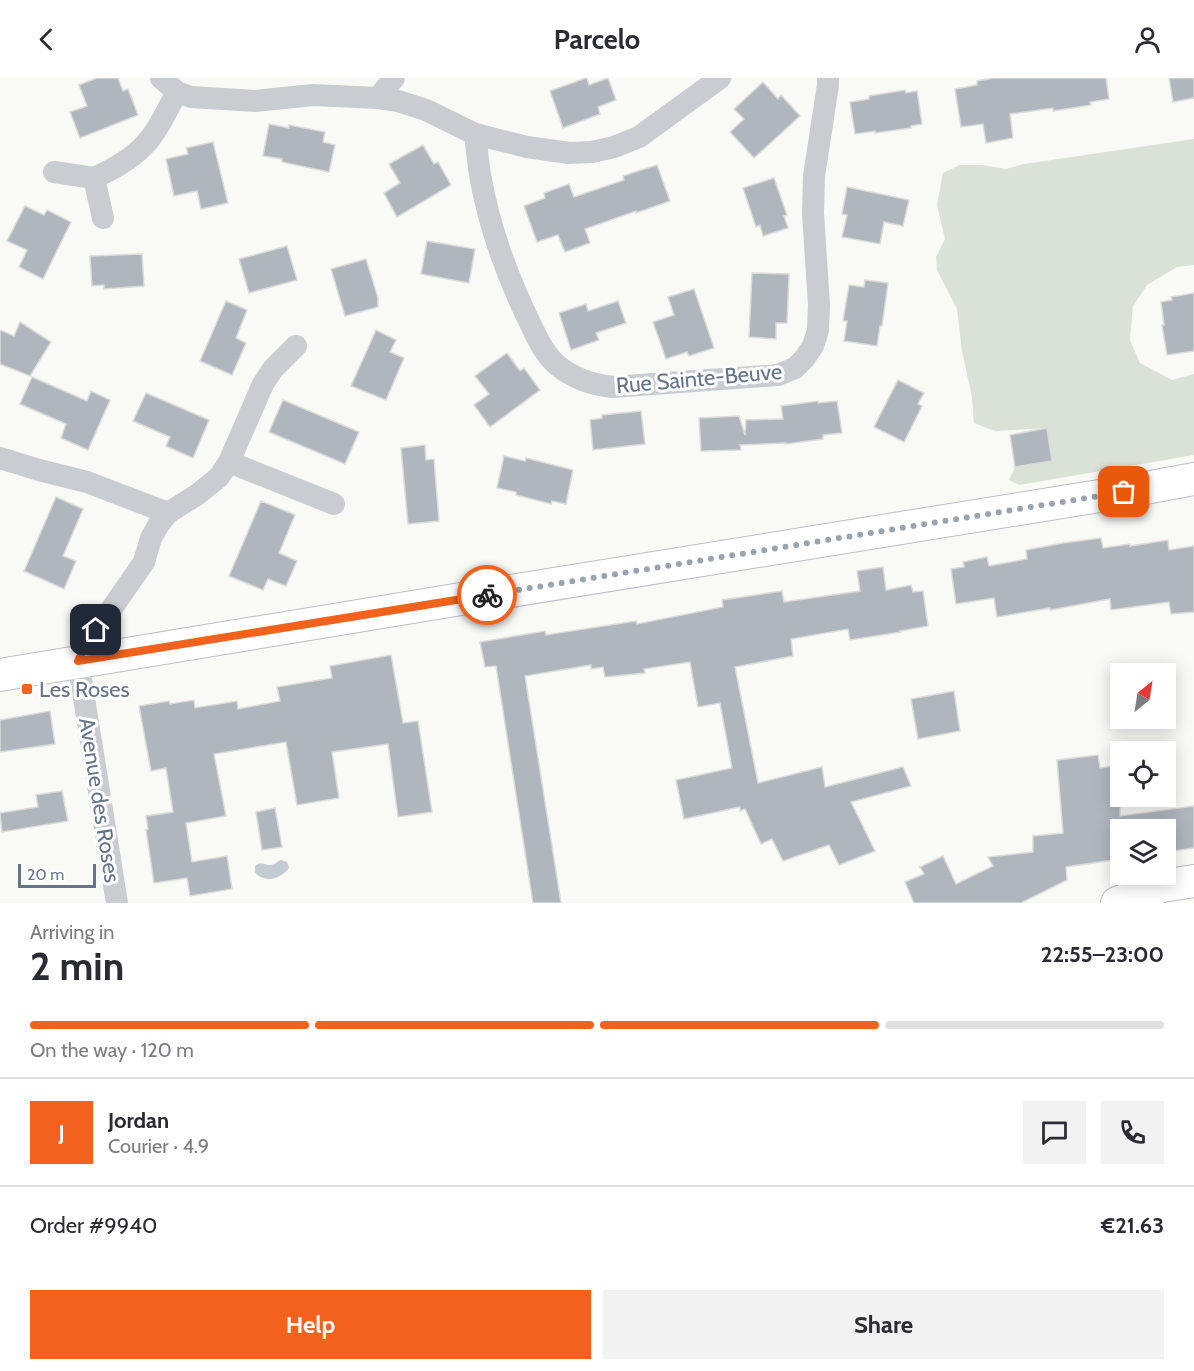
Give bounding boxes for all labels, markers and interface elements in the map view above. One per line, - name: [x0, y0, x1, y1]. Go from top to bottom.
- icon: back: [30, 23, 63, 56]
- text: Parcelo: [554, 23, 640, 56]
- icon: person: [1131, 23, 1164, 56]
- street label: Rue Sainte-Beuve: [615, 358, 783, 399]
- pin: [1098, 466, 1149, 517]
- icon: bag: [1107, 475, 1140, 508]
- courier: [457, 565, 517, 625]
- icon: bike: [471, 579, 504, 612]
- pin: [70, 604, 121, 655]
- icon: home: [79, 613, 112, 646]
- north arrow: [1110, 663, 1176, 729]
- map controls: [1110, 663, 1176, 885]
- place label: Les Roses: [39, 676, 130, 703]
- marker: Les Roses: [20, 682, 34, 696]
- street label: Avenue des Roses: [73, 716, 126, 885]
- button: locate: [1110, 741, 1176, 807]
- button: layers: [1110, 819, 1176, 885]
- scale bar: [18, 861, 96, 888]
- text: 20 m: [27, 865, 64, 884]
- text: Arriving in: [30, 920, 114, 944]
- text: 22:55–23:00: [1041, 941, 1164, 968]
- text: 2 min: [30, 942, 124, 990]
- text: On the way · 120 m: [30, 1038, 194, 1062]
- button: chat: [1023, 1101, 1086, 1164]
- button: phone: [1101, 1101, 1164, 1164]
- text: Jordan: [108, 1107, 169, 1134]
- text: J: [58, 1119, 65, 1146]
- text: Courier · 4.9: [108, 1134, 209, 1158]
- text: Order #9940: [30, 1212, 157, 1239]
- text: €21.63: [1101, 1212, 1164, 1239]
- button: Help: [30, 1290, 591, 1359]
- button: Share: [603, 1290, 1164, 1359]

